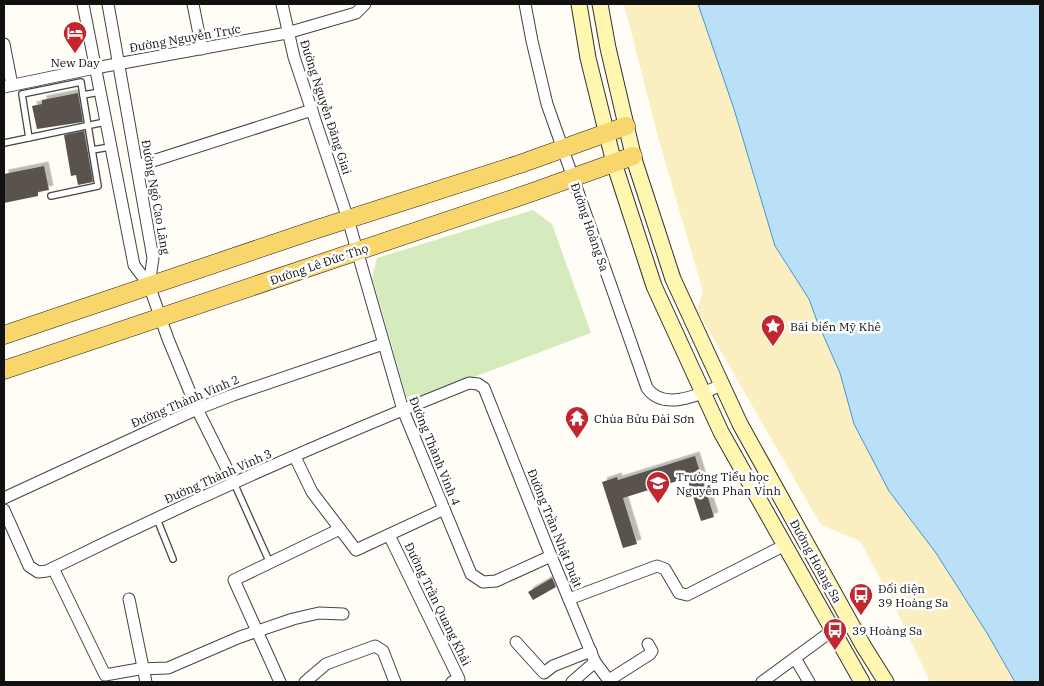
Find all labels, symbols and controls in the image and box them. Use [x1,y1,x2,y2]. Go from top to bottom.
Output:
hotel icon: New Day [62,20,88,54]
street label: Đường Nguyễn Trực [128,21,242,55]
street label: Đường Nguyễn Đăng Giai [297,38,355,176]
place label: New Day [50,55,100,70]
street label: Đường Ngô Cao Lãng [139,138,174,256]
street label: Đường Hoàng Sa [568,181,612,274]
street label: Đường Lê Đức Thọ [268,240,370,288]
place icon: Bãi biển Mỹ Khê [760,313,786,347]
place label: Bãi biển Mỹ Khê [790,319,881,334]
street label: Đường Thành Vinh 2 [129,371,241,431]
street label: Đường Thành Vinh 4 [406,394,464,508]
temple icon: Chùa Bửu Đài Sơn [564,405,590,439]
place label: Chùa Bửu Đài Sơn [594,411,695,426]
street label: Đường Thành Vinh 3 [162,446,274,506]
street label: Đường Trần Nhật Duật [524,467,586,589]
place label: Trường Tiểu học Nguyễn Phan Vinh [676,469,781,498]
school or university icon: Trường Tiểu học Nguyễn Phan Vinh [645,470,671,504]
street label: Đường Hoàng Sa [787,517,845,606]
street label: Đường Trần Quang Khải [402,540,475,668]
place label: Đối diện 39 Hoàng Sa [878,581,949,610]
bus stop icon: Đối diện 39 Hoàng Sa [848,582,874,616]
bus stop icon: 39 Hoàng Sa [822,617,848,651]
place label: 39 Hoàng Sa [852,623,923,638]

